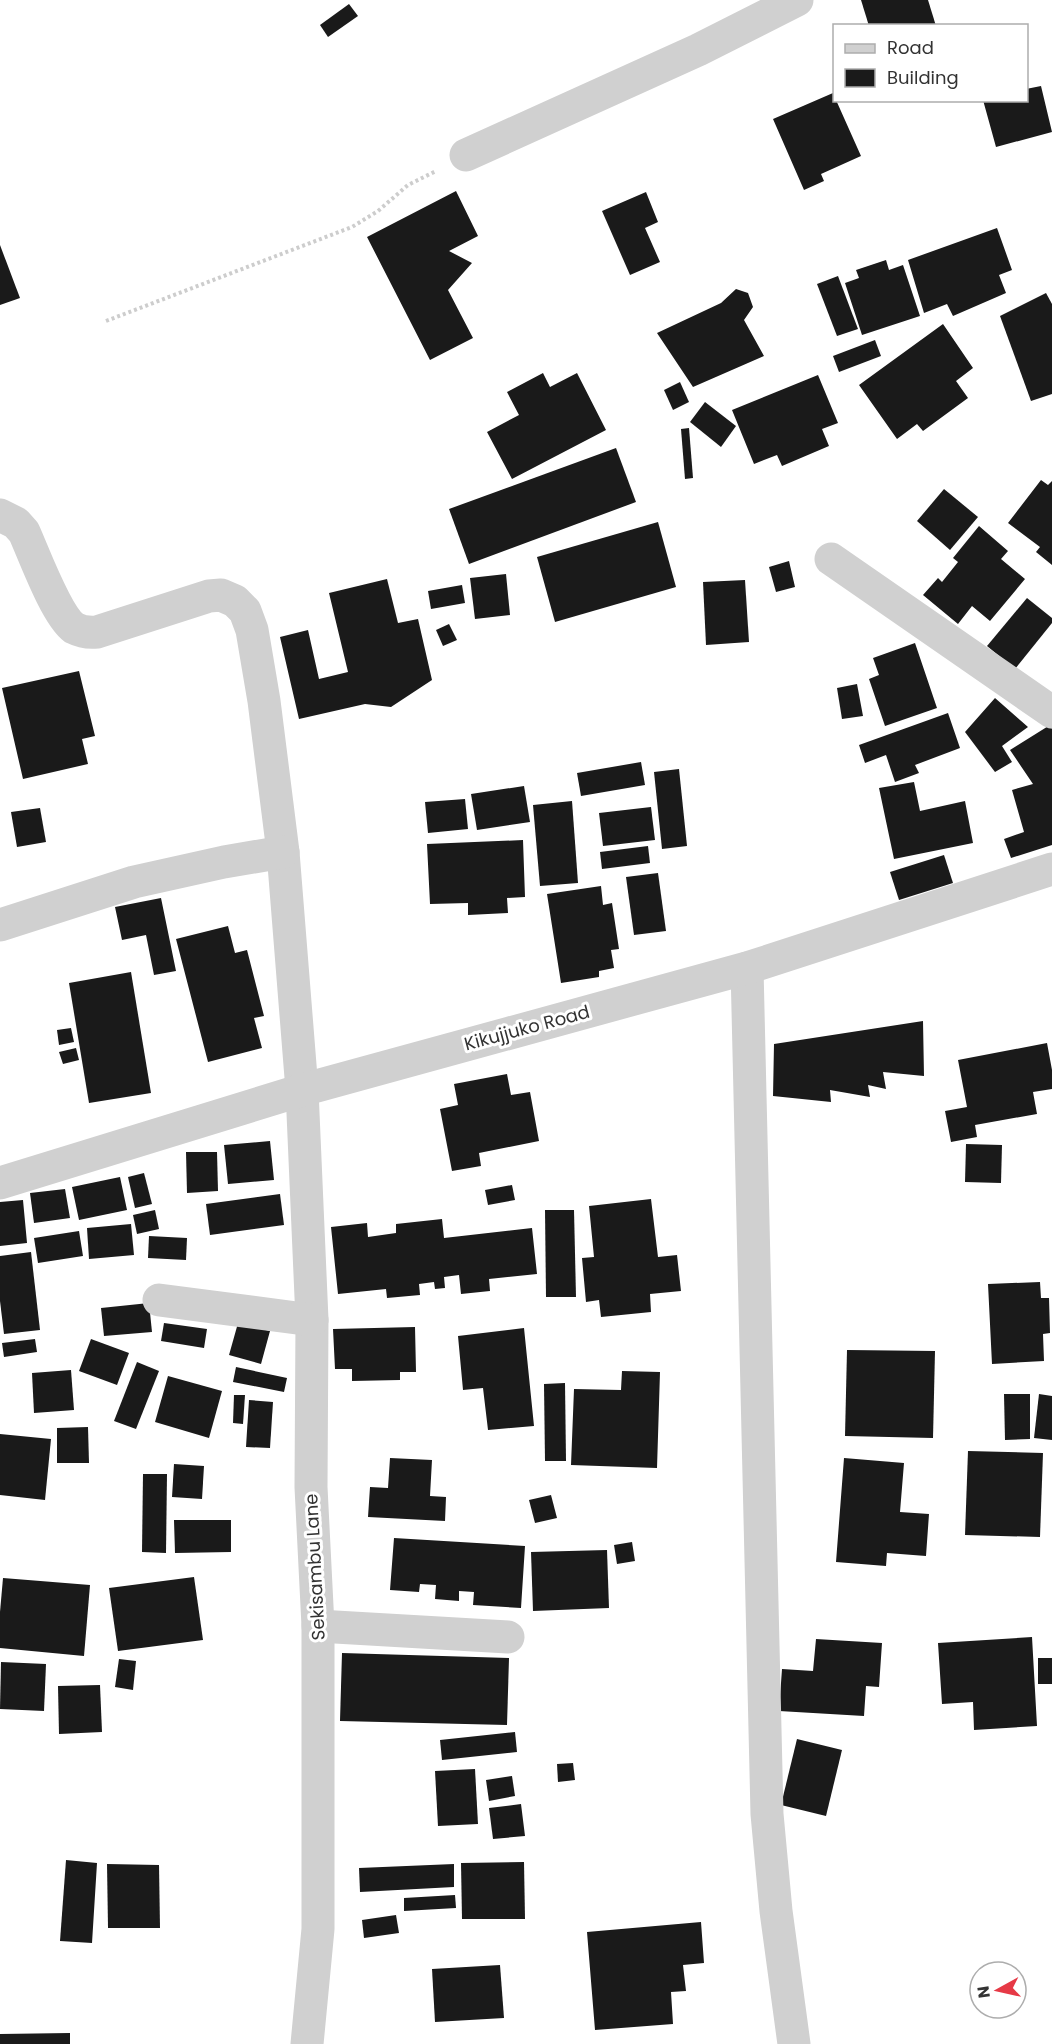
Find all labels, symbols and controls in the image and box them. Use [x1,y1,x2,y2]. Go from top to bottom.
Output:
legend [833,24,1028,102]
text: Road [887,35,934,60]
text: Building [887,65,959,90]
street label: Kikujjuko Road [461,999,592,1056]
street label: Sekisambu Lane [298,1493,331,1641]
north arrow [968,1960,1028,2020]
text: N [971,1984,996,2000]

